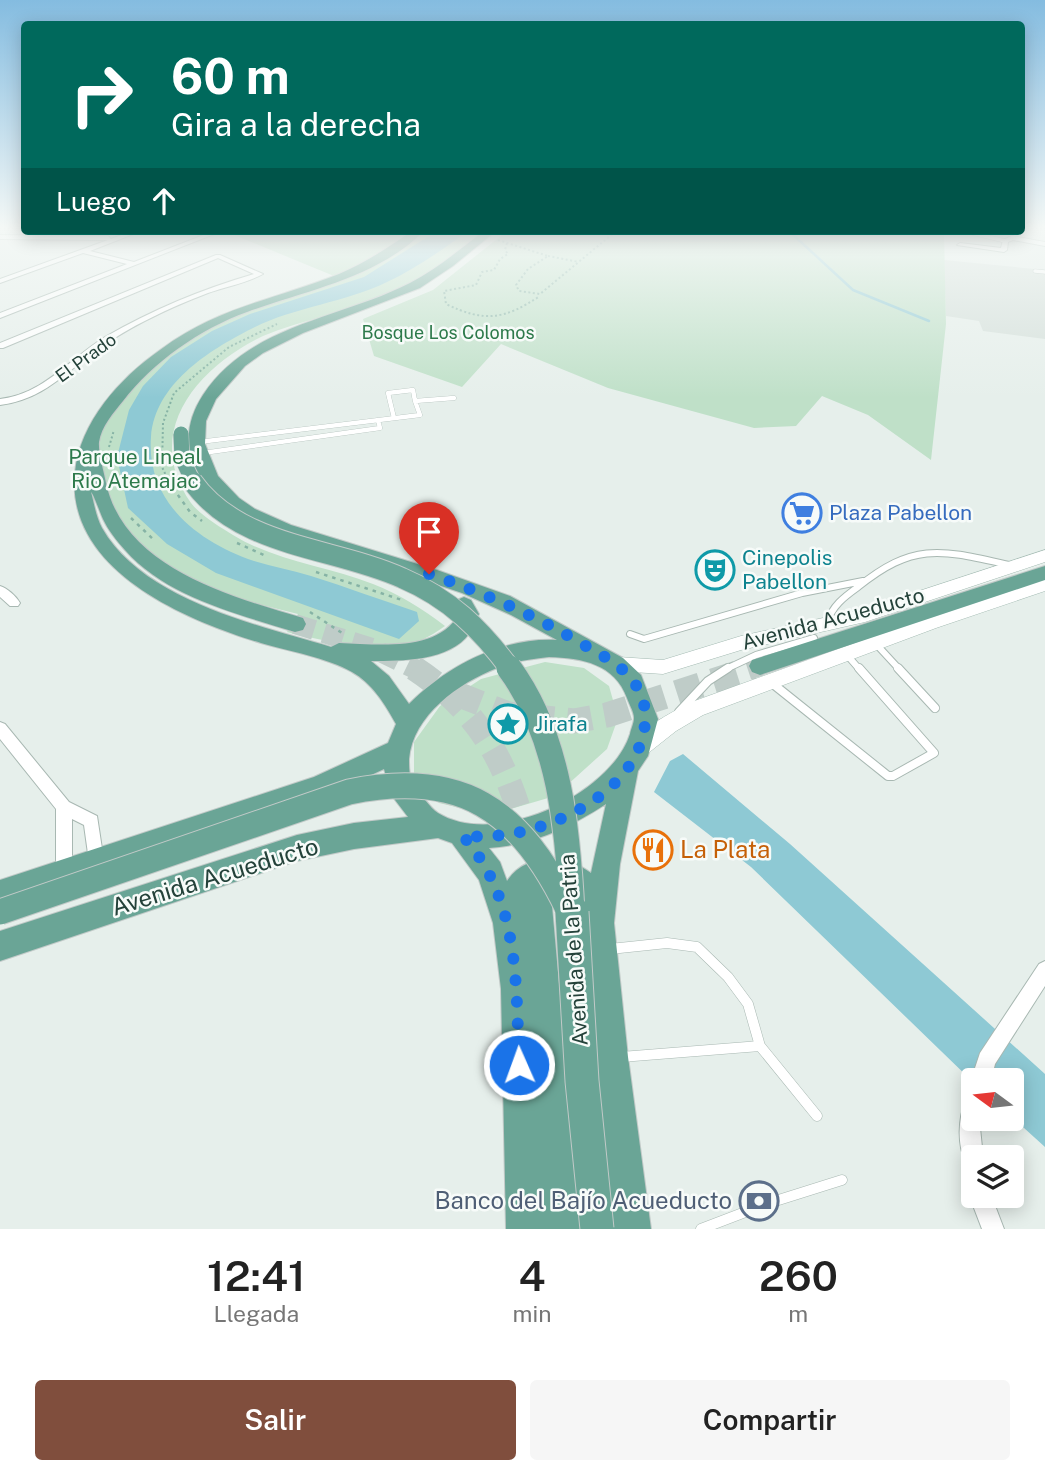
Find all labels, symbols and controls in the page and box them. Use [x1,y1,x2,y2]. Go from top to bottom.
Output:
text: 60 m [171,47,290,105]
icon: right [56,49,147,140]
text: Gira a la derecha [171,106,421,143]
icon: ahead [145,182,183,220]
text: Luego [56,186,131,217]
park label: Bosque Los Colomos [361,322,535,343]
street label: El Prado [51,329,120,387]
park label: Parque Lineal Rio Atemajac [68,444,202,493]
supermarket icon: Plaza Pabellon [781,492,823,534]
place label: Plaza Pabellon [829,500,972,525]
pin [399,502,459,574]
icon: arrive [410,513,448,551]
place label: Cinepolis Pabellon [742,545,832,594]
theatre icon: Cinepolis Pabellon [694,549,736,591]
street label: Avenida Acueducto [739,582,927,655]
place icon: Jirafa [487,703,529,745]
place label: Jirafa [535,711,588,736]
restaurant icon: La Plata [632,829,674,871]
street label: Avenida Acueducto [108,831,322,921]
place label: La Plata [680,835,770,863]
street label: Avenida de la Patria [554,853,593,1047]
position arrow [482,1028,556,1102]
north arrow [961,1068,1024,1130]
map controls [961,1068,1024,1208]
button: layers [961,1145,1024,1208]
bank icon: Banco del Bajío Acueducto [738,1180,780,1222]
place label: Banco del Bajío Acueducto [434,1186,732,1214]
text: 12:41 [207,1251,306,1300]
text: 4 [519,1251,546,1300]
text: 260 [759,1251,838,1300]
text: Llegada [213,1300,299,1327]
text: min [513,1300,552,1327]
text: m [788,1300,808,1327]
button: Salir [35,1380,516,1460]
button: Compartir [530,1380,1010,1460]

